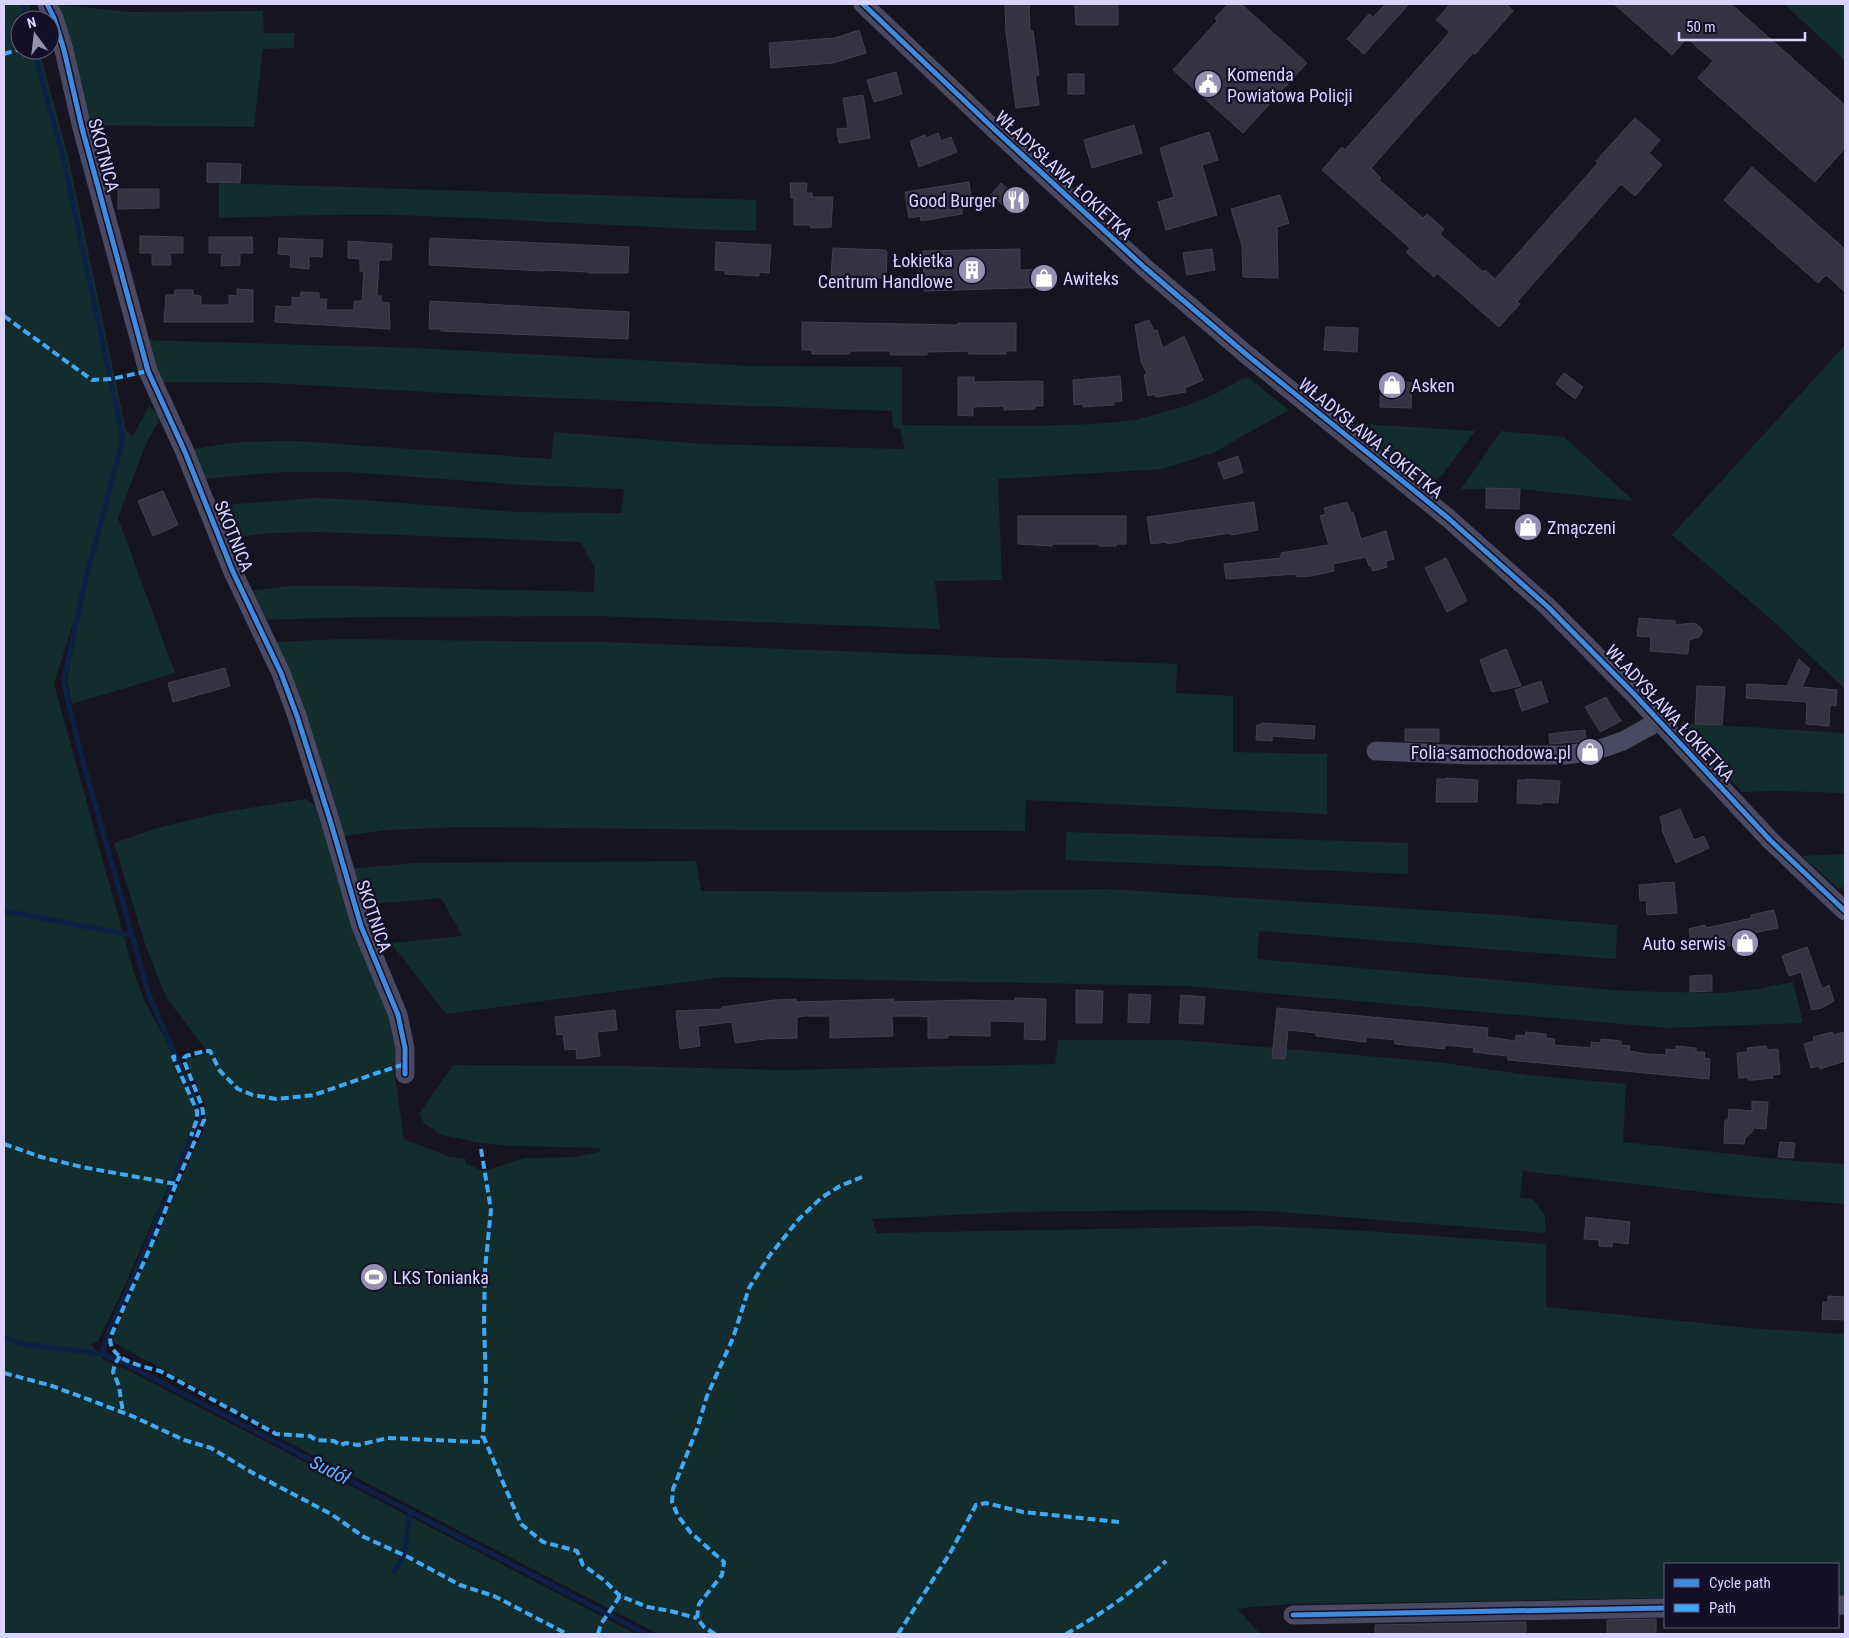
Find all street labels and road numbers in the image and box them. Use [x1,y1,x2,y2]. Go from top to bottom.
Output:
street label: WŁADYSŁAWA ŁOKIETKA [991,106,1137,244]
street label: SKOTNICA [84,116,124,195]
street label: WŁADYSŁAWA ŁOKIETKA [1295,373,1448,503]
street label: SKOTNICA [210,497,258,575]
street label: WŁADYSŁAWA ŁOKIETKA [1601,640,1739,786]
street label: SKOTNICA [352,877,396,955]

